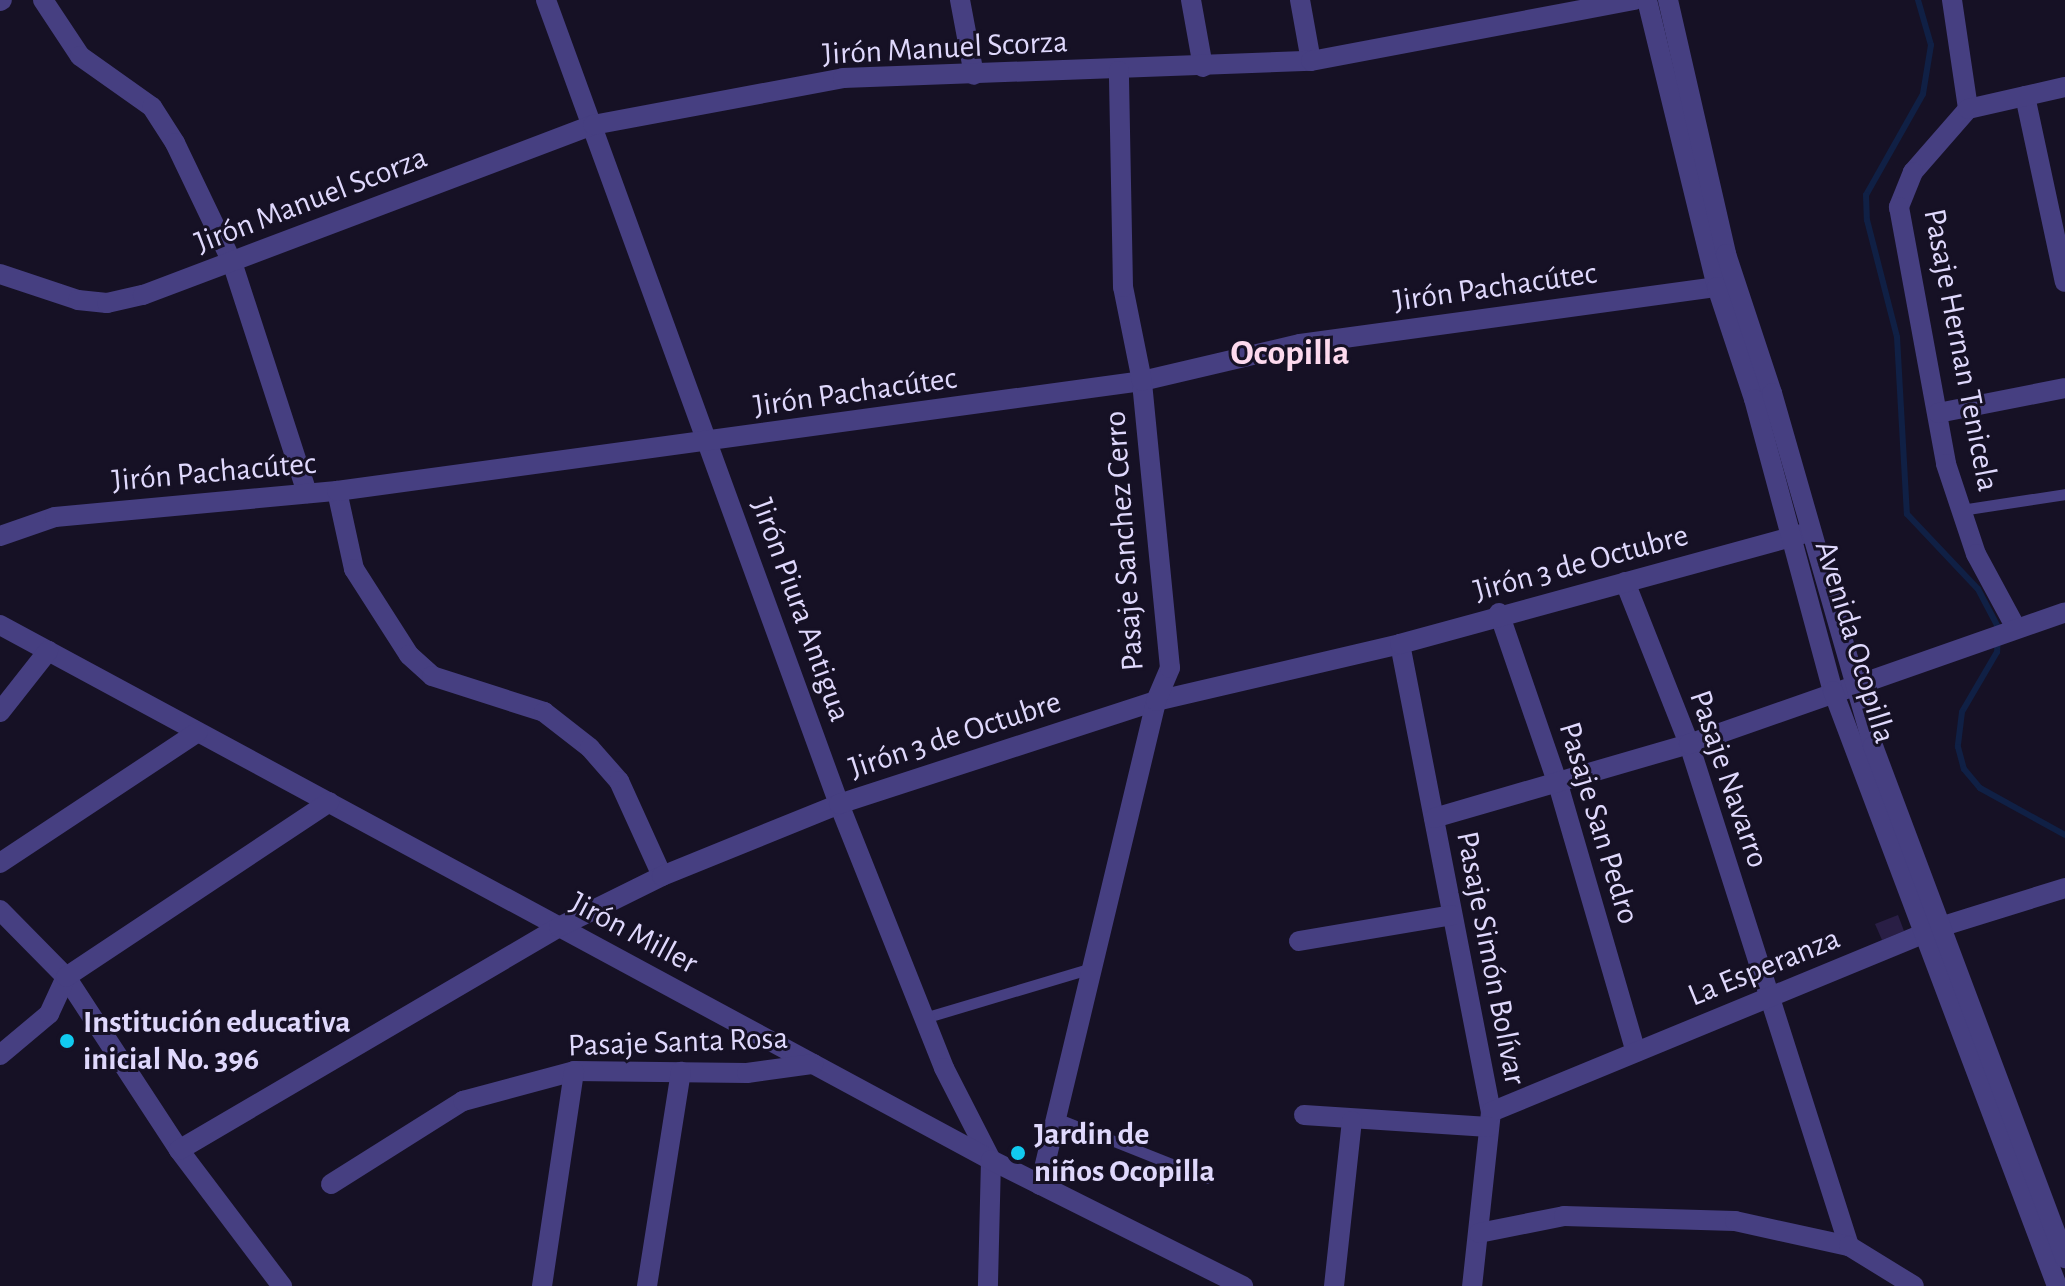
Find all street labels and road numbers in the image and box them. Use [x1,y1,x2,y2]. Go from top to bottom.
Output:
street label: Jirón Manuel Scorza [821,22,1069,74]
street label: Jirón Manuel Scorza [189,138,433,262]
street label: Pasaje Hernan Tenicela [1915,205,2007,495]
street label: Jirón Pachacútec [1391,254,1599,320]
street label: Jirón Pachacútec [751,359,959,425]
street label: Pasaje Sanchez Cerro [1096,410,1152,672]
street label: Jirón Pachacútec [110,444,318,500]
street label: Jirón Piura Antigua [743,493,859,727]
street label: Jirón 3 de Octubre [1470,516,1692,610]
street label: Avenida Ocopilla [1806,536,1904,748]
street label: Jirón 3 de Octubre [844,683,1066,787]
street label: Pasaje Navarro [1681,685,1777,873]
street label: Pasaje San Pedro [1550,717,1648,929]
street label: Pasaje Simón Bolívar [1448,828,1534,1088]
street label: Jirón Miller [564,883,704,983]
street label: La Esperanza [1682,919,1846,1015]
street label: Pasaje Santa Rosa [567,1019,789,1065]

